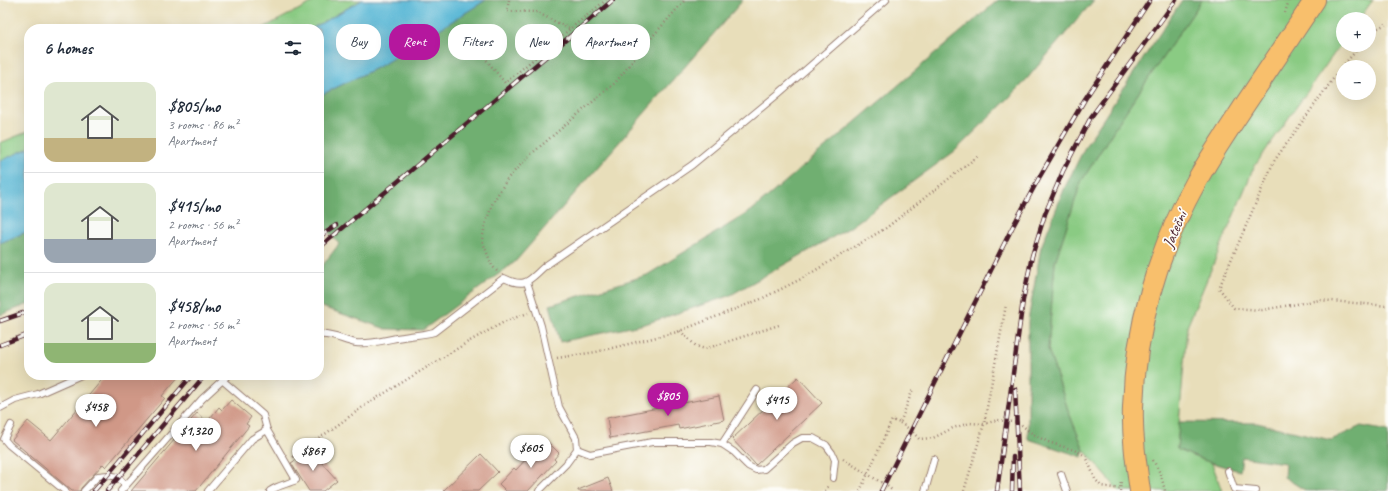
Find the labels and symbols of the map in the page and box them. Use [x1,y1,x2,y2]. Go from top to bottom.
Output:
street label: Jateční [1158,205,1193,252]
pin: $805 [644,383,692,417]
pin: $415 [753,387,801,421]
pin: $458 [72,394,120,428]
pin: $1,320 [163,418,229,452]
pin: $605 [507,435,555,469]
pin: $867 [289,438,337,472]

